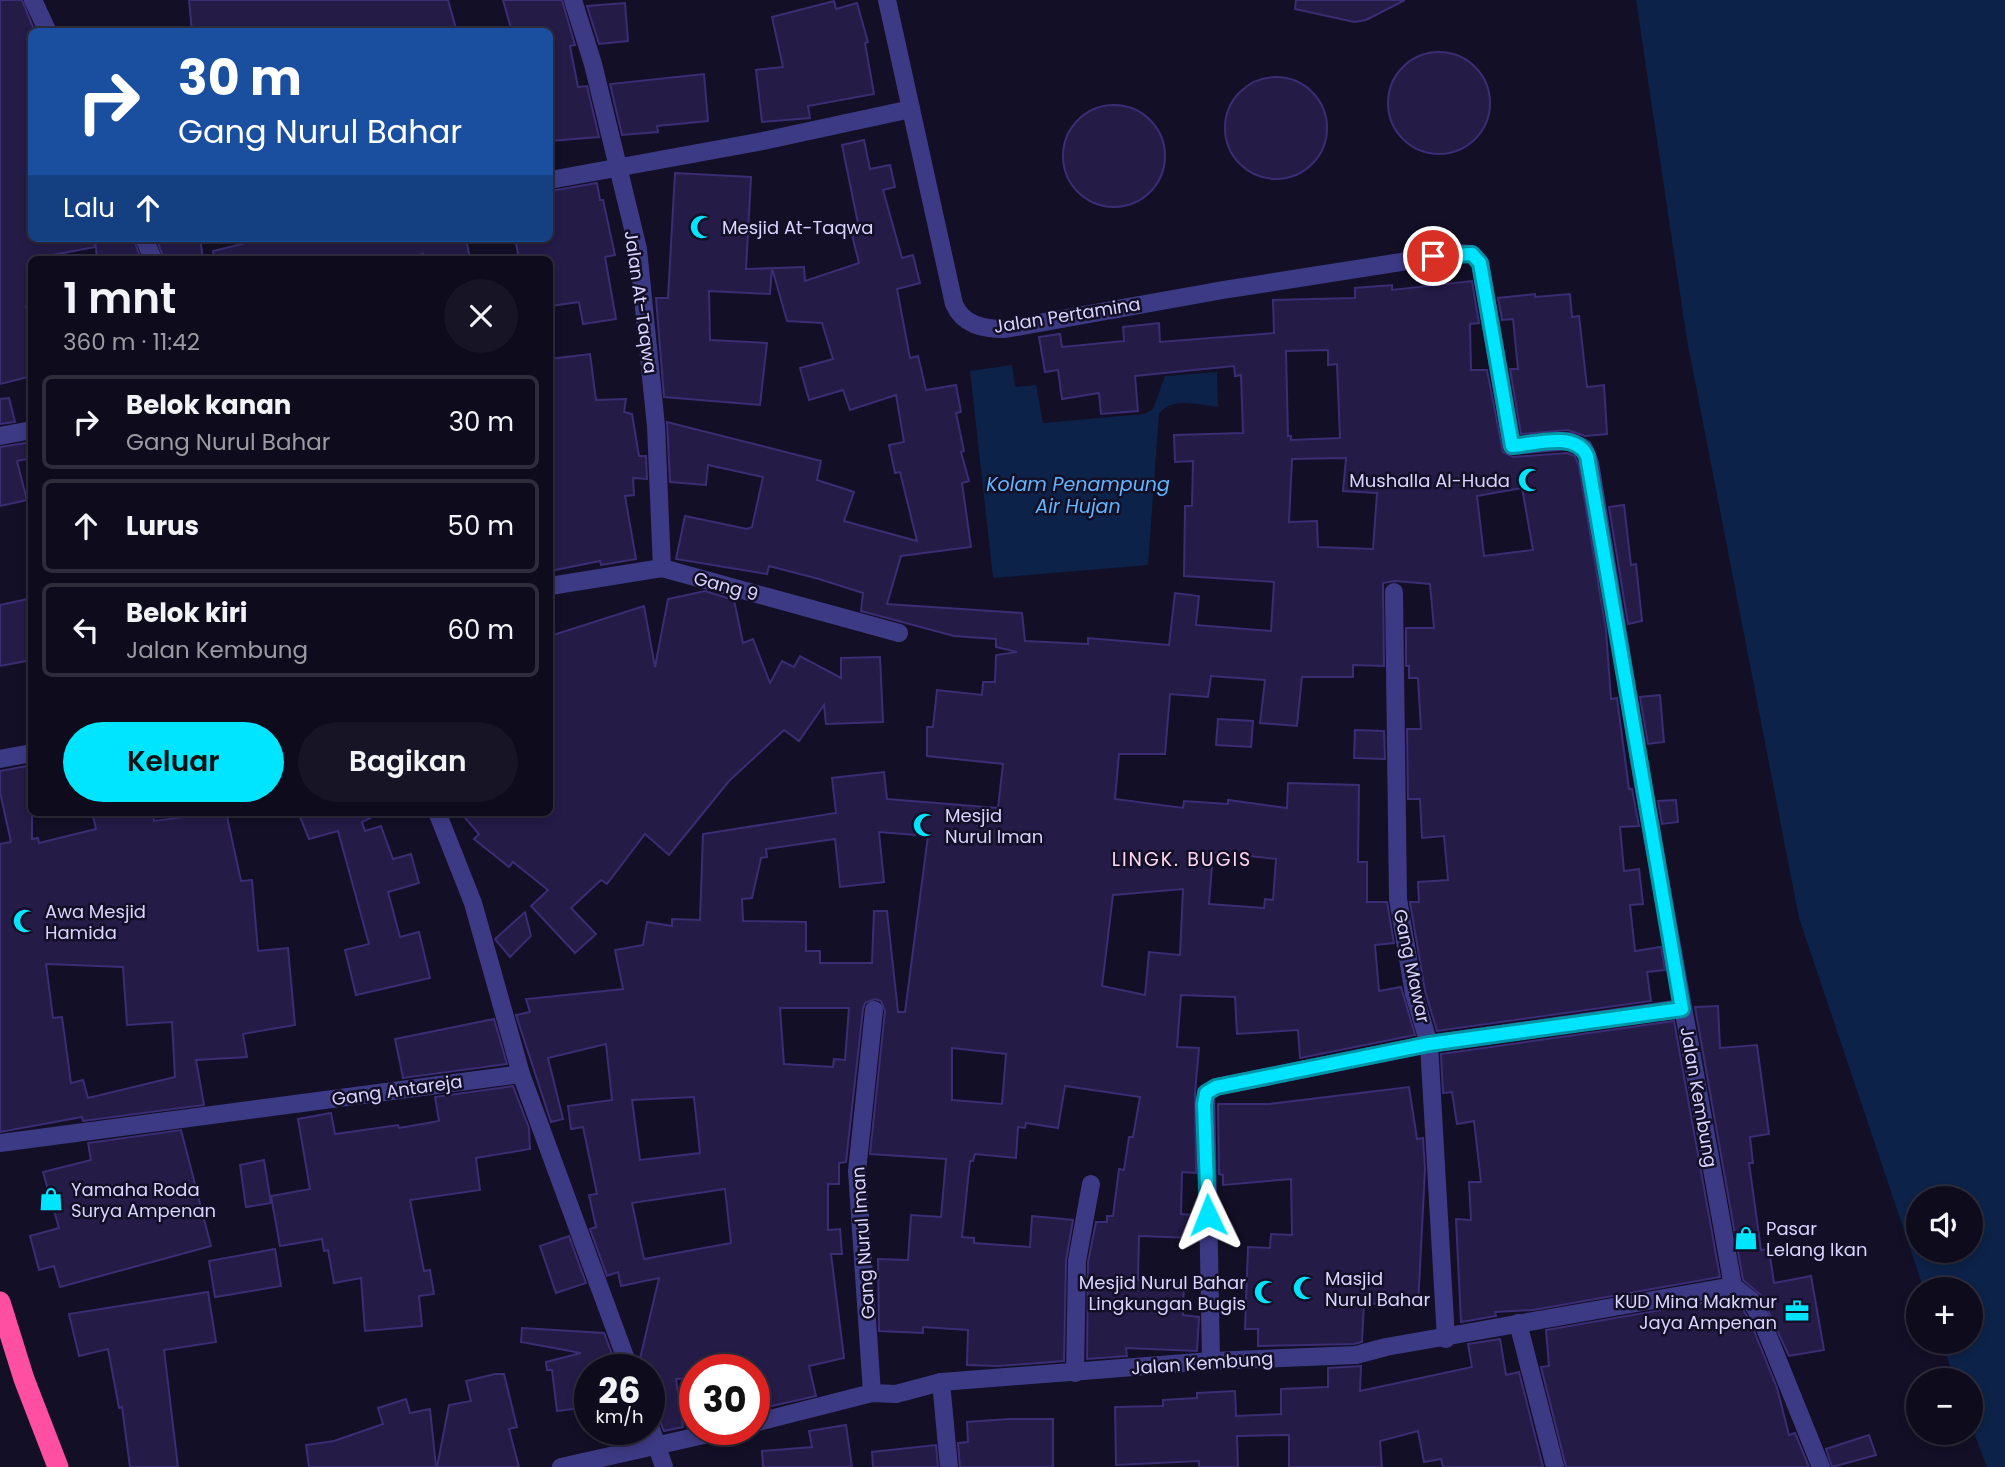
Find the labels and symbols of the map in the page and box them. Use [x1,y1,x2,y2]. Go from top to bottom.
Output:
mosque icon: Mesjid At-Taqwa [688,213,716,241]
place label: Mesjid At-Taqwa [722,215,874,240]
pin [1403,226,1463,286]
street label: Jalan At-Taqwa [619,229,663,375]
street label: Jalan Pertamina [992,291,1142,339]
mosque icon: Mushalla Al-Huda [1516,466,1544,494]
place label: Mushalla Al-Huda [1349,468,1510,493]
water label: Kolam Penampung Air Hujan [986,471,1170,520]
street label: Gang 9 [691,565,761,607]
place label: Mesjid Nurul Iman [945,803,1043,849]
mosque icon: Mesjid Nurul Iman [911,811,939,839]
district label: LINGK. BUGIS [1112,846,1252,873]
place label: Awa Mesjid Hamida [45,899,146,945]
mosque icon: Awa Mesjid Hamida [11,907,39,935]
street label: Gang Mawar [1388,907,1436,1026]
street label: Jalan Kembung [1674,1025,1724,1169]
street label: Gang Antareja [330,1068,464,1112]
street label: Gang Nurul Iman [845,1166,881,1320]
place label: Yamaha Roda Surya Ampenan [71,1177,216,1223]
position arrow [1171,1178,1245,1252]
shop icon: Yamaha Roda Surya Ampenan [37,1185,65,1213]
place label: Pasar Lelang Ikan [1766,1216,1867,1262]
shop icon: Pasar Lelang Ikan [1732,1224,1760,1252]
place label: Masjid Nurul Bahar [1325,1266,1431,1312]
place label: Mesjid Nurul Bahar Lingkungan Bugis [1079,1270,1246,1316]
mosque icon: Masjid Nurul Bahar [1291,1274,1319,1302]
mosque icon: Mesjid Nurul Bahar Lingkungan Bugis [1252,1278,1280,1306]
place label: KUD Mina Makmur Jaya Ampenan [1614,1289,1777,1335]
office icon: KUD Mina Makmur Jaya Ampenan [1783,1297,1811,1325]
street label: Jalan Kembung [1130,1346,1274,1380]
speed limit sign: 30 [679,1354,770,1445]

